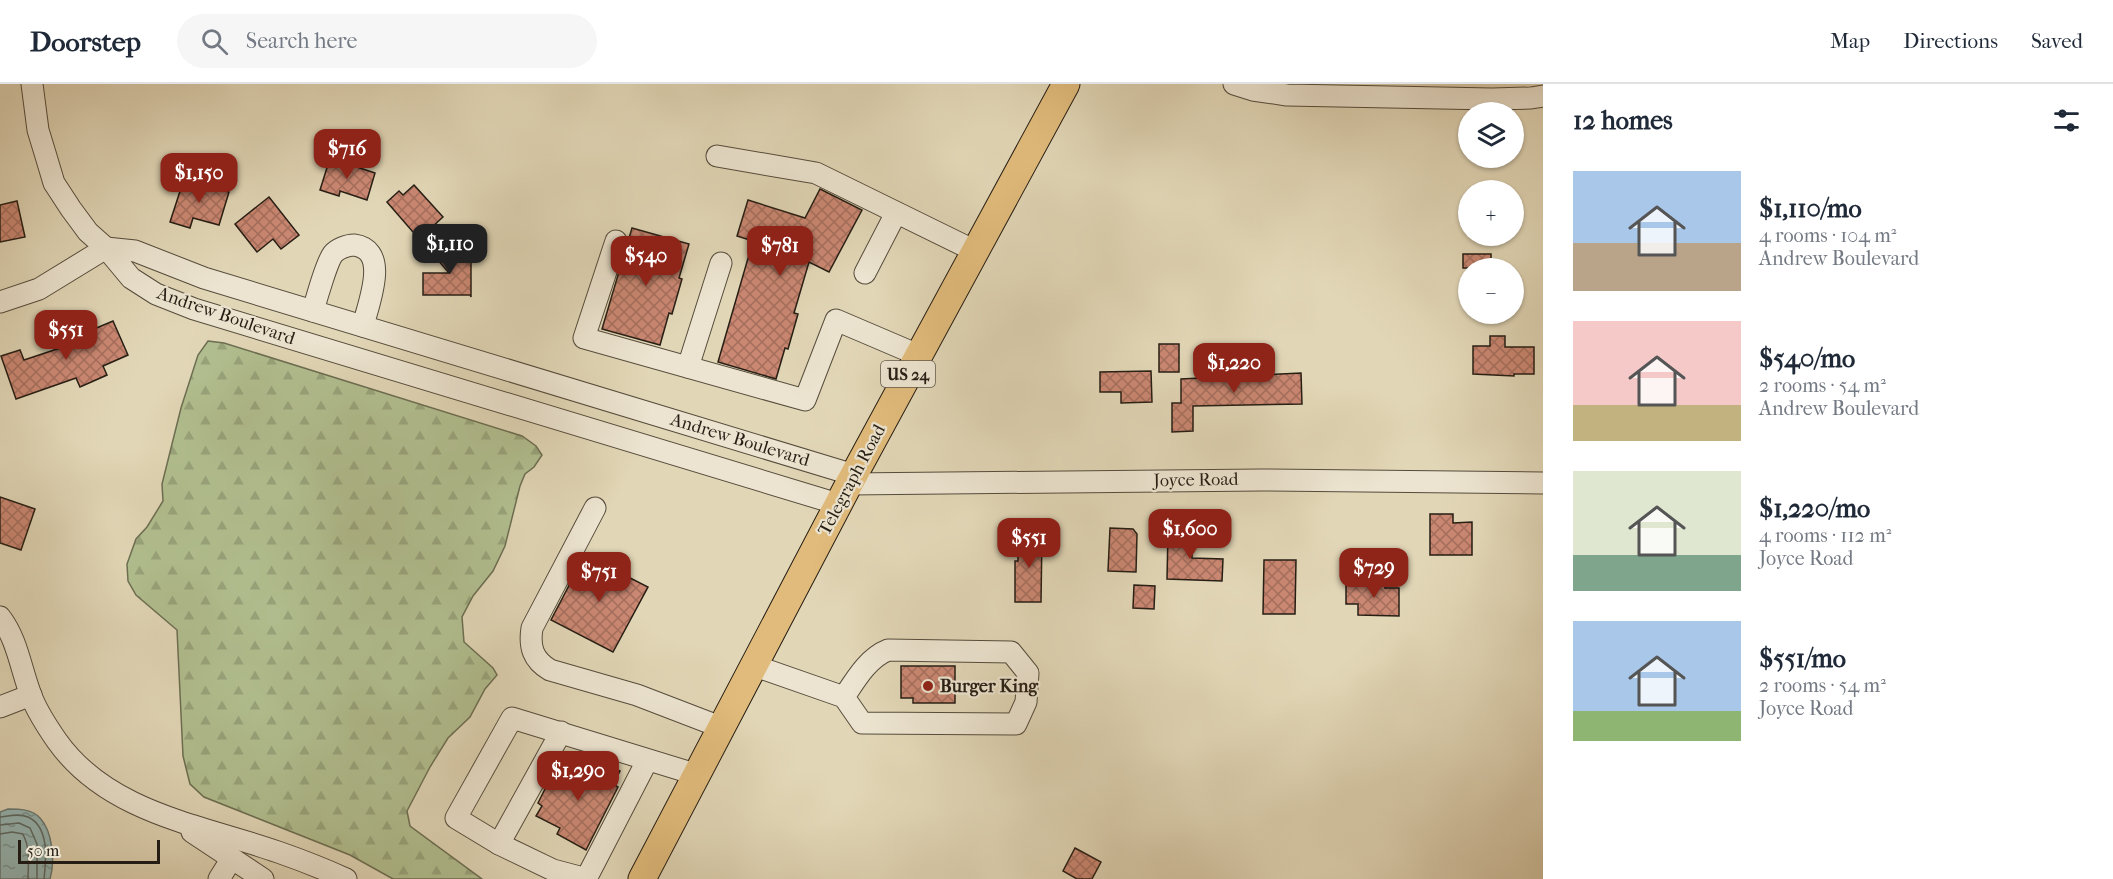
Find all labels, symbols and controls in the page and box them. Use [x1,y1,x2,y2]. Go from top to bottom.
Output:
search box [177,14,597,68]
text: Doorstep [30,25,141,58]
icon: search [198,25,231,58]
text: Search here [246,28,357,54]
text: Map [1830,29,1870,53]
text: Directions [1903,29,1998,53]
text: Saved [2031,29,2083,53]
map controls [1458,102,1524,324]
button: layers [1458,102,1524,168]
icon: filters [2050,104,2083,137]
text: 12 homes [1573,105,1673,136]
pin: $716 [311,129,383,180]
text: $716 [328,137,366,160]
pin: $1,150 [150,153,248,204]
text: $1,150 [175,161,223,184]
button: + [1458,180,1524,246]
text: $1,110/mo [1759,193,1862,224]
icon: home [1621,195,1693,267]
pin: $1,110 [401,224,499,275]
text: 4 rooms · 104 m² [1759,224,1897,247]
pin: $781 [744,226,816,277]
text: $1,110 [426,232,474,255]
text: $781 [761,234,799,257]
pin: $540 [610,236,682,287]
text: $540 [625,244,667,267]
text: Andrew Boulevard [1759,247,1919,270]
button: − [1458,258,1524,324]
street label: Andrew Boulevard [153,282,298,349]
pin: $551 [30,310,102,361]
text: $551 [48,318,84,341]
pin: $1,220 [1185,343,1283,394]
text: $540/mo [1759,343,1855,374]
icon: home [1621,345,1693,417]
text: $1,220 [1207,351,1261,374]
road number: US 24 [881,361,935,387]
text: 2 rooms · 54 m² [1759,374,1886,397]
text: Andrew Boulevard [1759,397,1919,420]
street label: Andrew Boulevard [667,409,812,471]
street label: Telegraph Road [814,421,890,539]
street label: Joyce Road [1151,469,1239,491]
text: $1,220/mo [1759,493,1870,524]
icon: home [1621,495,1693,567]
pin: $1,600 [1141,509,1239,560]
text: $1,600 [1162,517,1218,540]
pin: $551 [993,518,1065,569]
text: 4 rooms · 112 m² [1759,524,1891,547]
text: $551 [1011,526,1047,549]
text: Joyce Road [1759,547,1853,570]
pin: $729 [1338,548,1410,599]
pin: $751 [563,552,635,603]
text: $729 [1353,556,1395,579]
text: $751 [581,560,617,583]
text: $551/mo [1759,643,1846,674]
icon: home [1621,645,1693,717]
text: 2 rooms · 54 m² [1759,674,1886,697]
place label: Burger King [940,676,1039,697]
marker: Burger King [921,679,935,693]
text: Joyce Road [1759,697,1853,720]
pin: $1,290 [529,751,627,802]
text: $1,290 [551,759,605,782]
scale bar [18,837,160,864]
text: 50 m [27,841,59,860]

